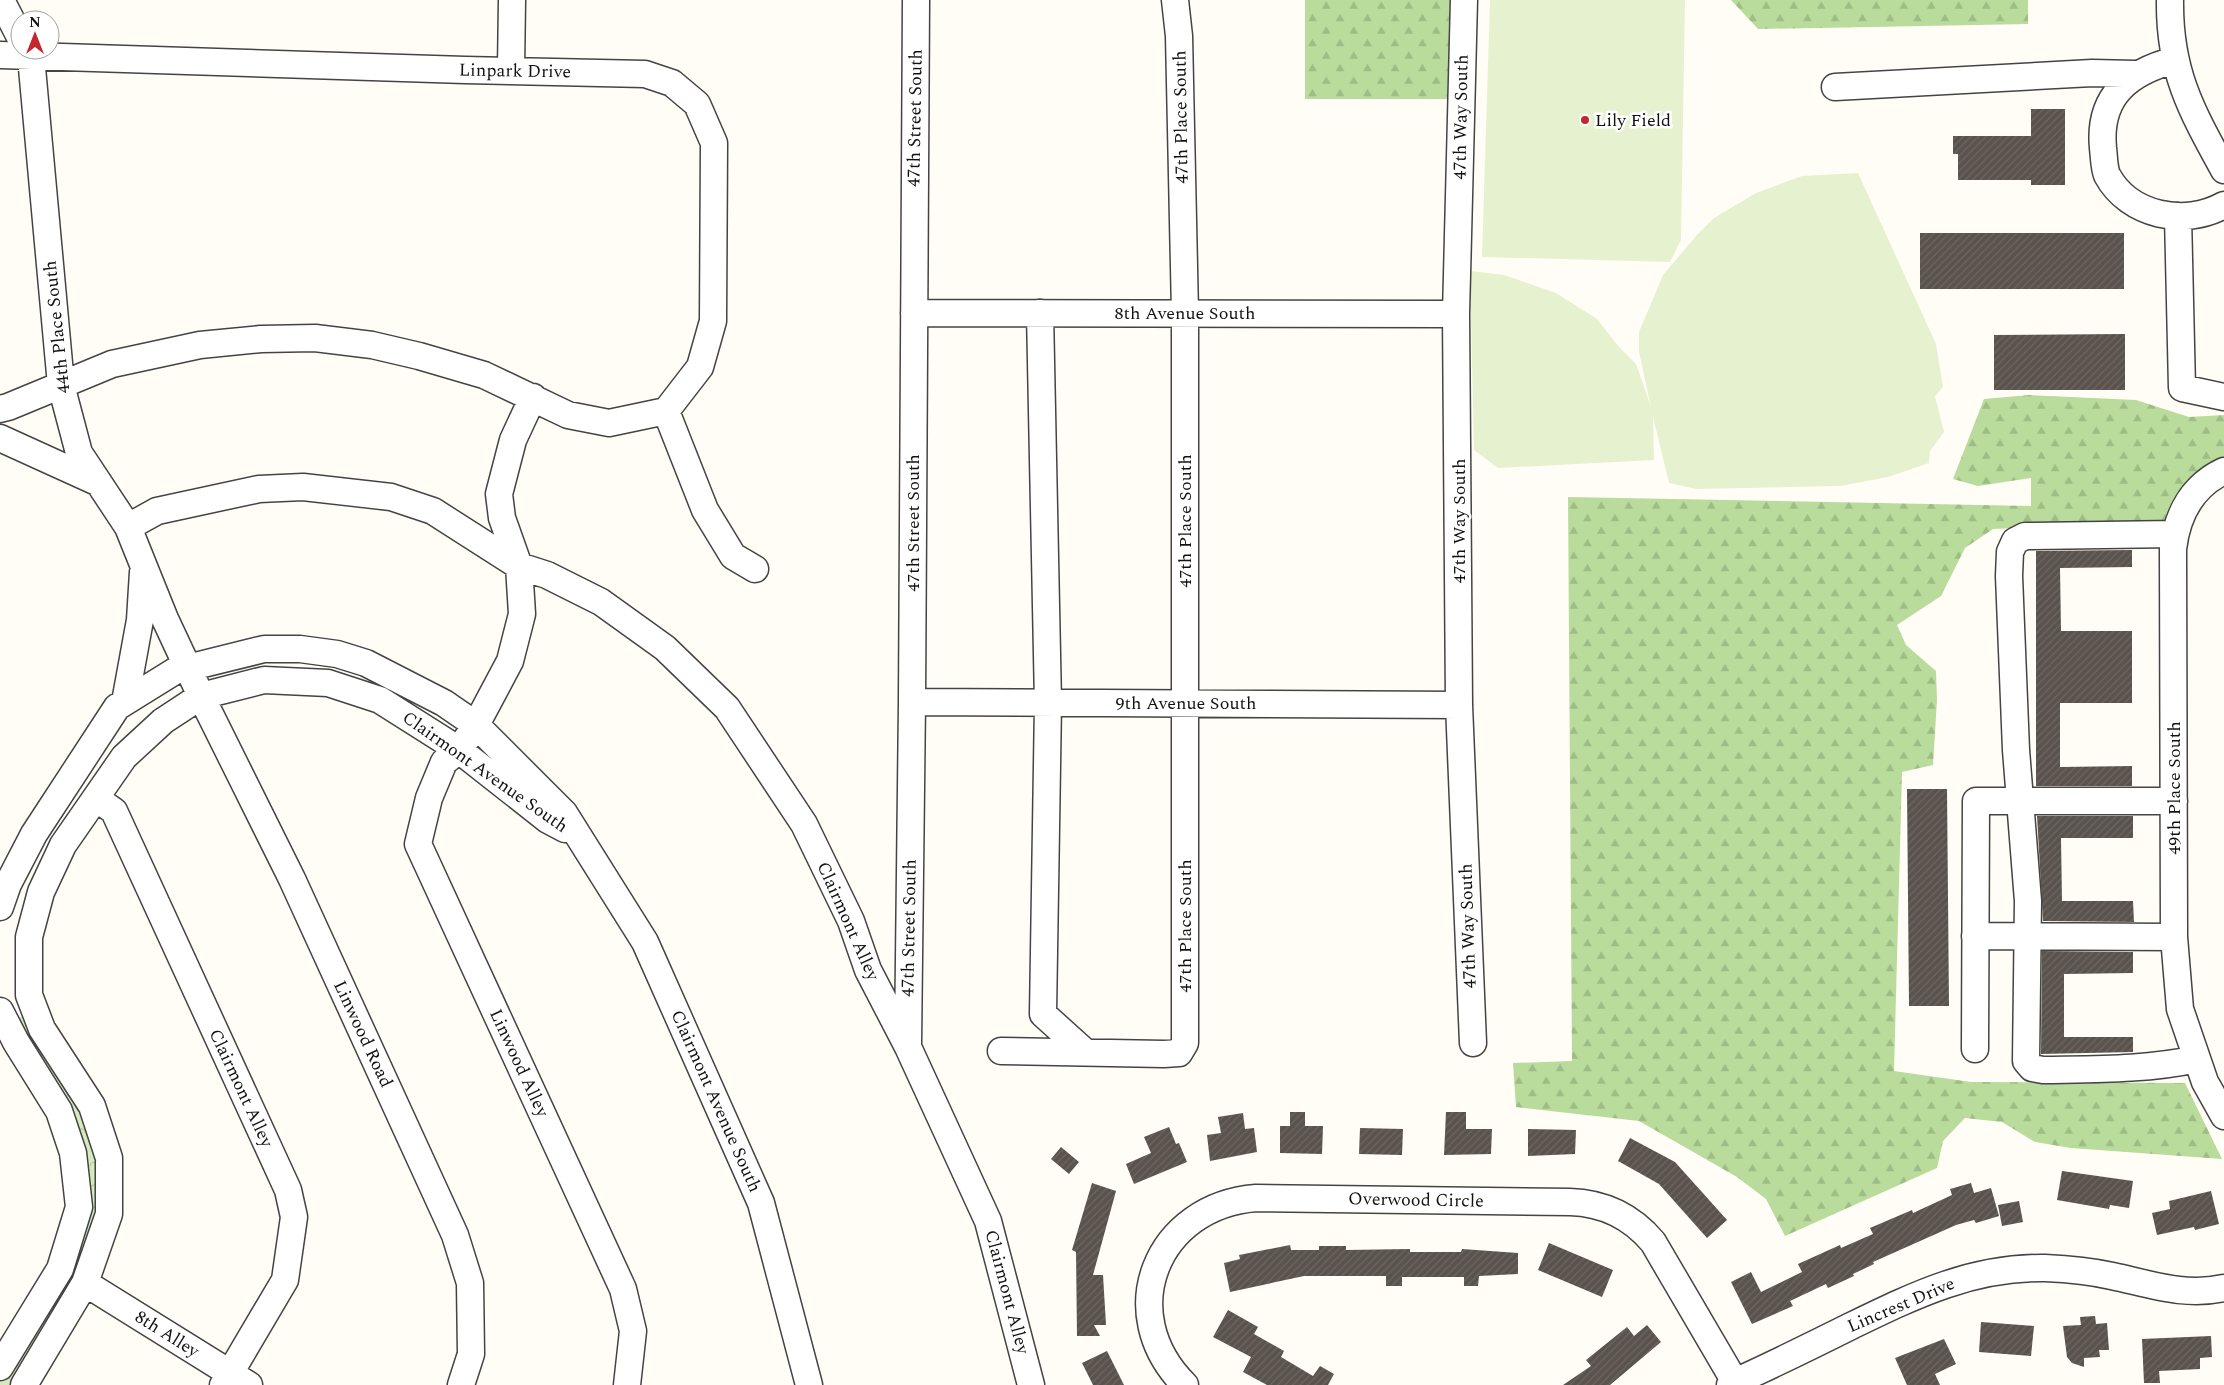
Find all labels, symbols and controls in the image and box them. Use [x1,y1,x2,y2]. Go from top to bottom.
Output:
north arrow [10,10,60,60]
text: N [29,12,41,33]
street label: 47th Street South [900,49,930,187]
street label: 47th Place South [1166,50,1196,184]
street label: 47th Way South [1446,54,1476,180]
street label: Linpark Drive [459,57,571,85]
place label: Lily Field [1595,107,1671,134]
marker: Lily Field [1579,114,1591,126]
street label: 44th Place South [37,259,77,395]
street label: 8th Avenue South [1115,300,1255,327]
street label: 47th Street South [900,454,927,592]
street label: 47th Place South [1172,454,1199,588]
street label: 47th Way South [1446,458,1473,584]
street label: 9th Avenue South [1116,690,1256,717]
street label: Clairmont Avenue South [397,704,573,840]
street label: 49th Place South [2161,721,2188,855]
street label: Clairmont Alley [810,857,887,986]
street label: 47th Street South [894,859,924,997]
street label: 47th Place South [1172,859,1199,993]
street label: 47th Way South [1452,863,1484,989]
street label: Linwood Road [326,976,400,1092]
street label: Linwood Alley [482,1005,556,1123]
street label: Clairmont Avenue South [664,1006,768,1196]
street label: Clairmont Alley [202,1024,281,1153]
street label: Overwood Circle [1348,1185,1484,1215]
street label: Clairmont Alley [977,1227,1037,1359]
street label: Lincrest Drive [1843,1270,1959,1340]
street label: 8th Alley [129,1304,206,1365]

